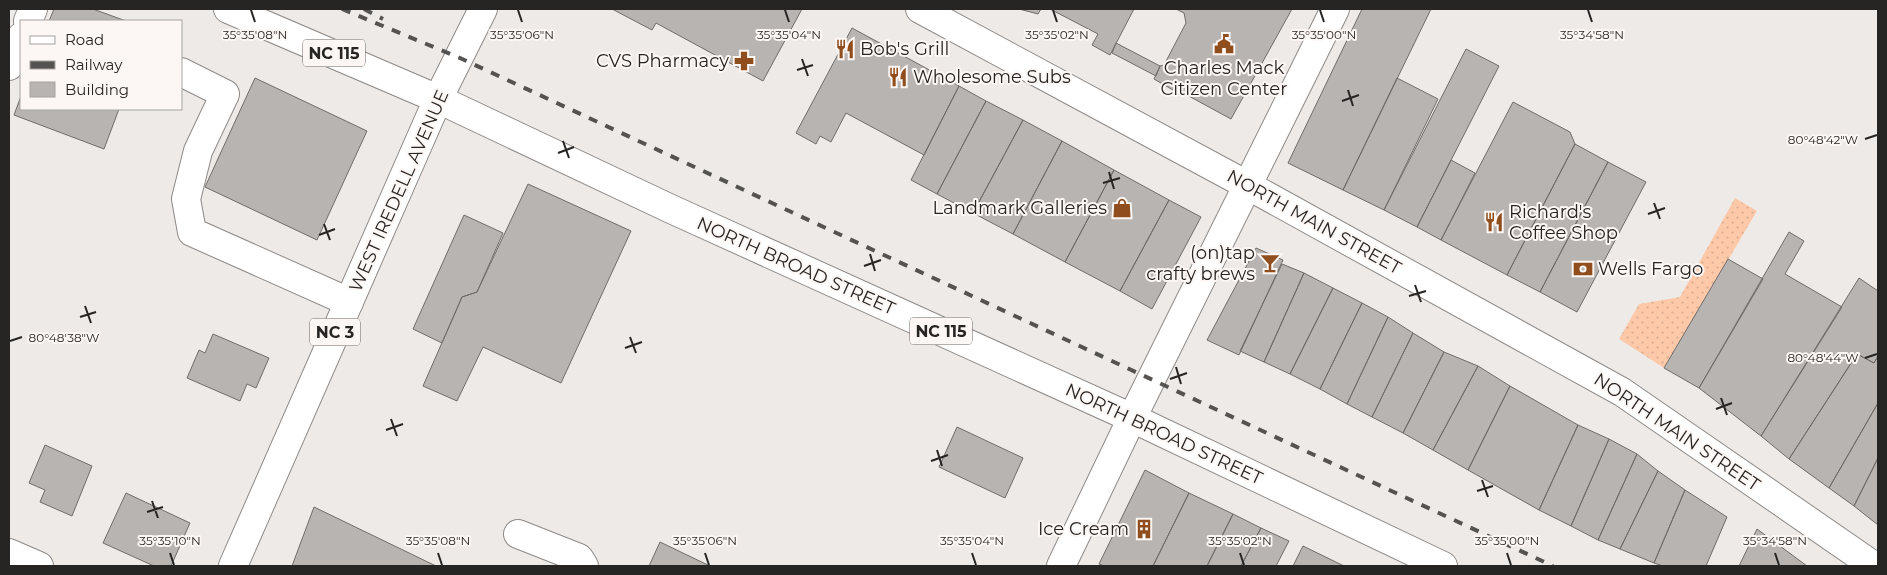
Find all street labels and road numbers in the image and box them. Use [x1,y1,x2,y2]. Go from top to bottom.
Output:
road number: NC 115 [303,40,365,66]
street label: WEST IREDELL AVENUE [345,87,453,295]
street label: NORTH MAIN STREET [1223,165,1406,279]
street label: NORTH BROAD STREET [693,212,899,320]
road number: NC 3 [310,318,360,346]
road number: NC 115 [910,318,972,344]
street label: NORTH MAIN STREET [1590,368,1765,496]
street label: NORTH BROAD STREET [1062,379,1267,490]

